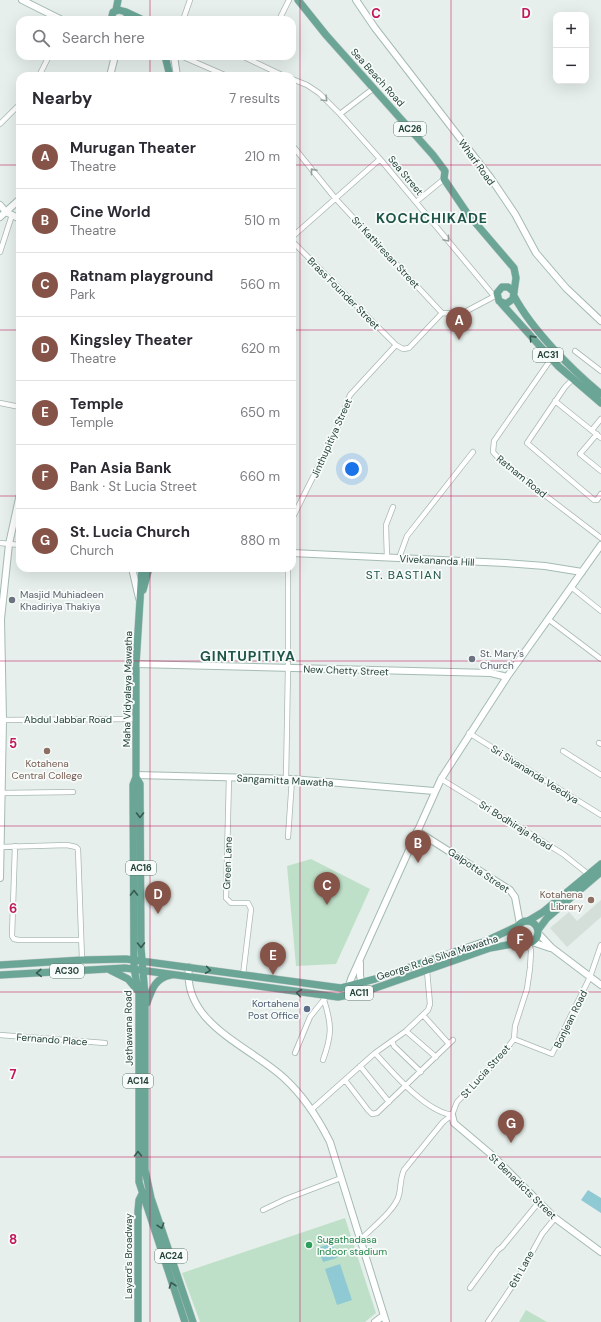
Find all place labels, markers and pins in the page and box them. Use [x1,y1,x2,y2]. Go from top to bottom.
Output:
pin: A [446,307,472,340]
place label: Masjid Muhiadeen Khadiriya Thakiya [20,588,104,613]
marker: Masjid Muhiadeen Khadiriya Thakiya [7,595,17,605]
place label: St. Mary's Church [480,647,524,672]
marker: St. Mary's Church [467,654,477,664]
marker: Kotahena Central College [42,746,52,756]
place label: Kotahena Central College [12,757,83,782]
pin: B [405,830,431,863]
pin: C [314,872,340,905]
pin: D [145,881,171,914]
place label: Kotahena Library [540,888,583,913]
marker: Kotahena Library [586,895,596,905]
pin: F [507,926,533,959]
pin: E [260,942,286,975]
place label: Kortahena Post Office [248,997,299,1022]
marker: Kortahena Post Office [302,1004,312,1014]
pin: G [498,1110,524,1143]
place label: Sugathadasa Indoor stadium [317,1233,387,1258]
marker: Sugathadasa Indoor stadium [304,1240,314,1250]

